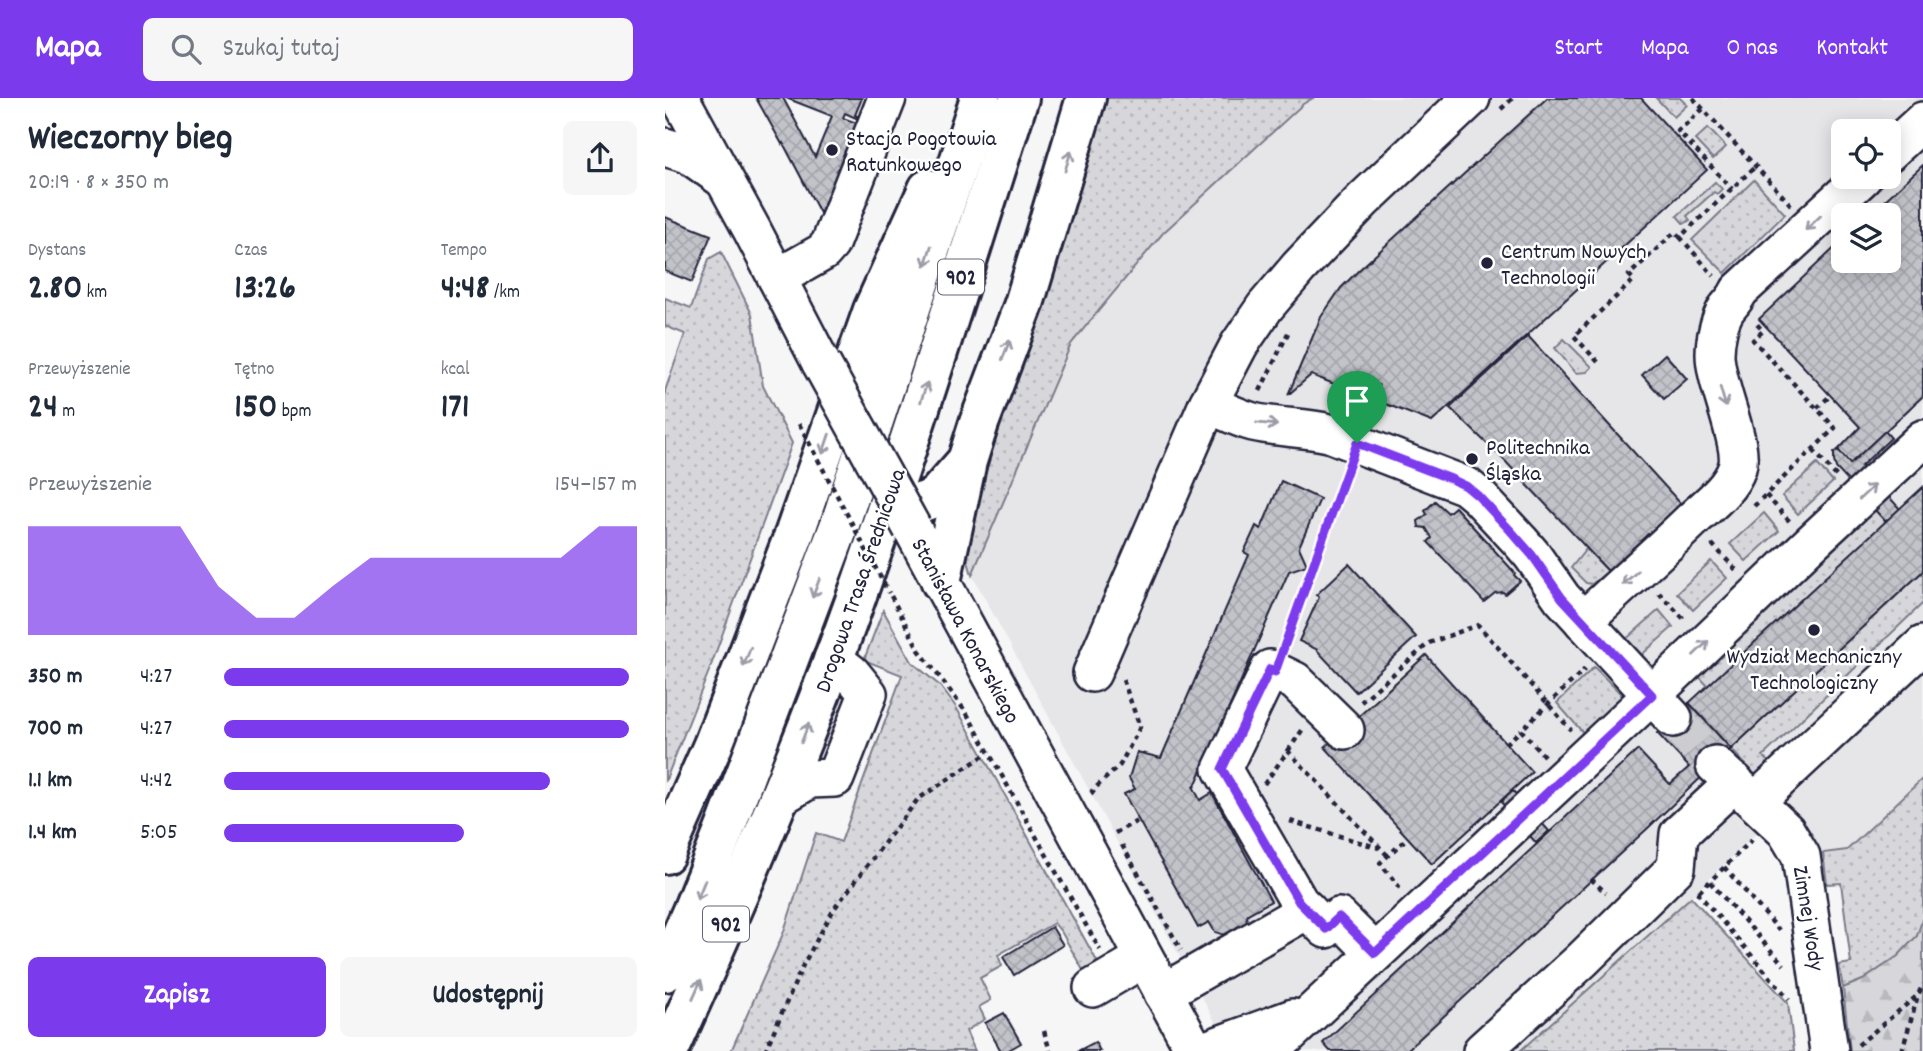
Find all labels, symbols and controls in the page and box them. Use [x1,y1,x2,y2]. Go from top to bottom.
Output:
search box [143,18,633,81]
text: Mapa [35,26,101,73]
icon: search [167,30,205,68]
text: Szukaj tutaj [223,31,340,68]
text: Start [1554,32,1603,66]
text: Mapa [1641,32,1689,66]
text: O nas [1727,32,1778,66]
text: Kontakt [1816,32,1888,66]
text: Wieczorny bieg [28,113,233,168]
map controls [1831,119,1901,273]
button: locate [1831,119,1901,189]
button: share [563,121,637,195]
place label: Stacja Pogotowia Ratunkowego [846,124,997,183]
marker: Stacja Pogotowia Ratunkowego [824,142,840,158]
one-way arrow [1062,150,1075,172]
text: 20:19 · 8 × 350 m [28,167,169,200]
button: layers [1831,203,1901,273]
one-way arrow [1804,215,1822,231]
place label: Centrum Nowych Technologii [1501,237,1647,296]
text: Dystans [28,238,86,265]
text: Czas [234,238,268,265]
text: Tempo [441,238,487,265]
one-way arrow [921,245,934,267]
marker: Centrum Nowych Technologii [1479,255,1495,271]
road number: 902 [938,260,984,294]
text: 2.80 [28,265,82,315]
text: 13:26 [234,265,296,315]
text: 4:48 [441,265,490,315]
text: km [82,280,107,307]
text: /km [490,280,520,307]
one-way arrow [1001,340,1014,362]
text: Przewyższenie [28,357,131,384]
text: Tętno [234,357,275,384]
text: kcal [441,357,470,384]
pin [1327,371,1387,443]
one-way arrow [919,382,931,404]
icon: arrive [1338,382,1376,420]
text: 24 [28,384,58,434]
text: 150 [234,384,277,434]
text: 171 [441,384,469,434]
one-way arrow [1717,385,1730,408]
text: m [58,399,75,426]
text: bpm [277,399,312,426]
one-way arrow [1255,417,1278,430]
one-way arrow [818,433,831,455]
place label: Politechnika Śląska [1486,433,1591,492]
marker: Politechnika Śląska [1464,451,1480,467]
street label: Drogowa Trasa Średnicowa [808,464,917,698]
text: Przewyższenie [28,469,152,502]
text: 154–157 m [555,469,637,502]
one-way arrow [1858,483,1875,500]
street label: Stanisława Konarskiego [901,533,1027,730]
one-way arrow [1621,570,1639,586]
one-way arrow [808,577,821,599]
marker: Wydział Mechaniczny Technologiczny [1806,622,1822,638]
one-way arrow [1692,639,1709,656]
place label: Wydział Mechaniczny Technologiczny [1726,642,1902,701]
one-way arrow [739,646,752,668]
text: 350 m [28,661,82,694]
text: 4:27 [140,661,172,694]
text: 700 m [28,713,83,746]
text: 4:27 [140,713,172,746]
one-way arrow [799,723,812,744]
text: 1.1 km [28,765,72,798]
text: 4:42 [140,765,173,798]
text: 1.4 km [28,817,77,850]
text: 5:05 [140,817,178,850]
street label: Zimnej Wody [1782,864,1831,974]
one-way arrow [693,878,706,900]
road number: 902 [703,906,749,942]
button: Zapisz [28,957,326,1037]
button: Udostępnij [340,957,637,1037]
one-way arrow [691,979,704,1000]

